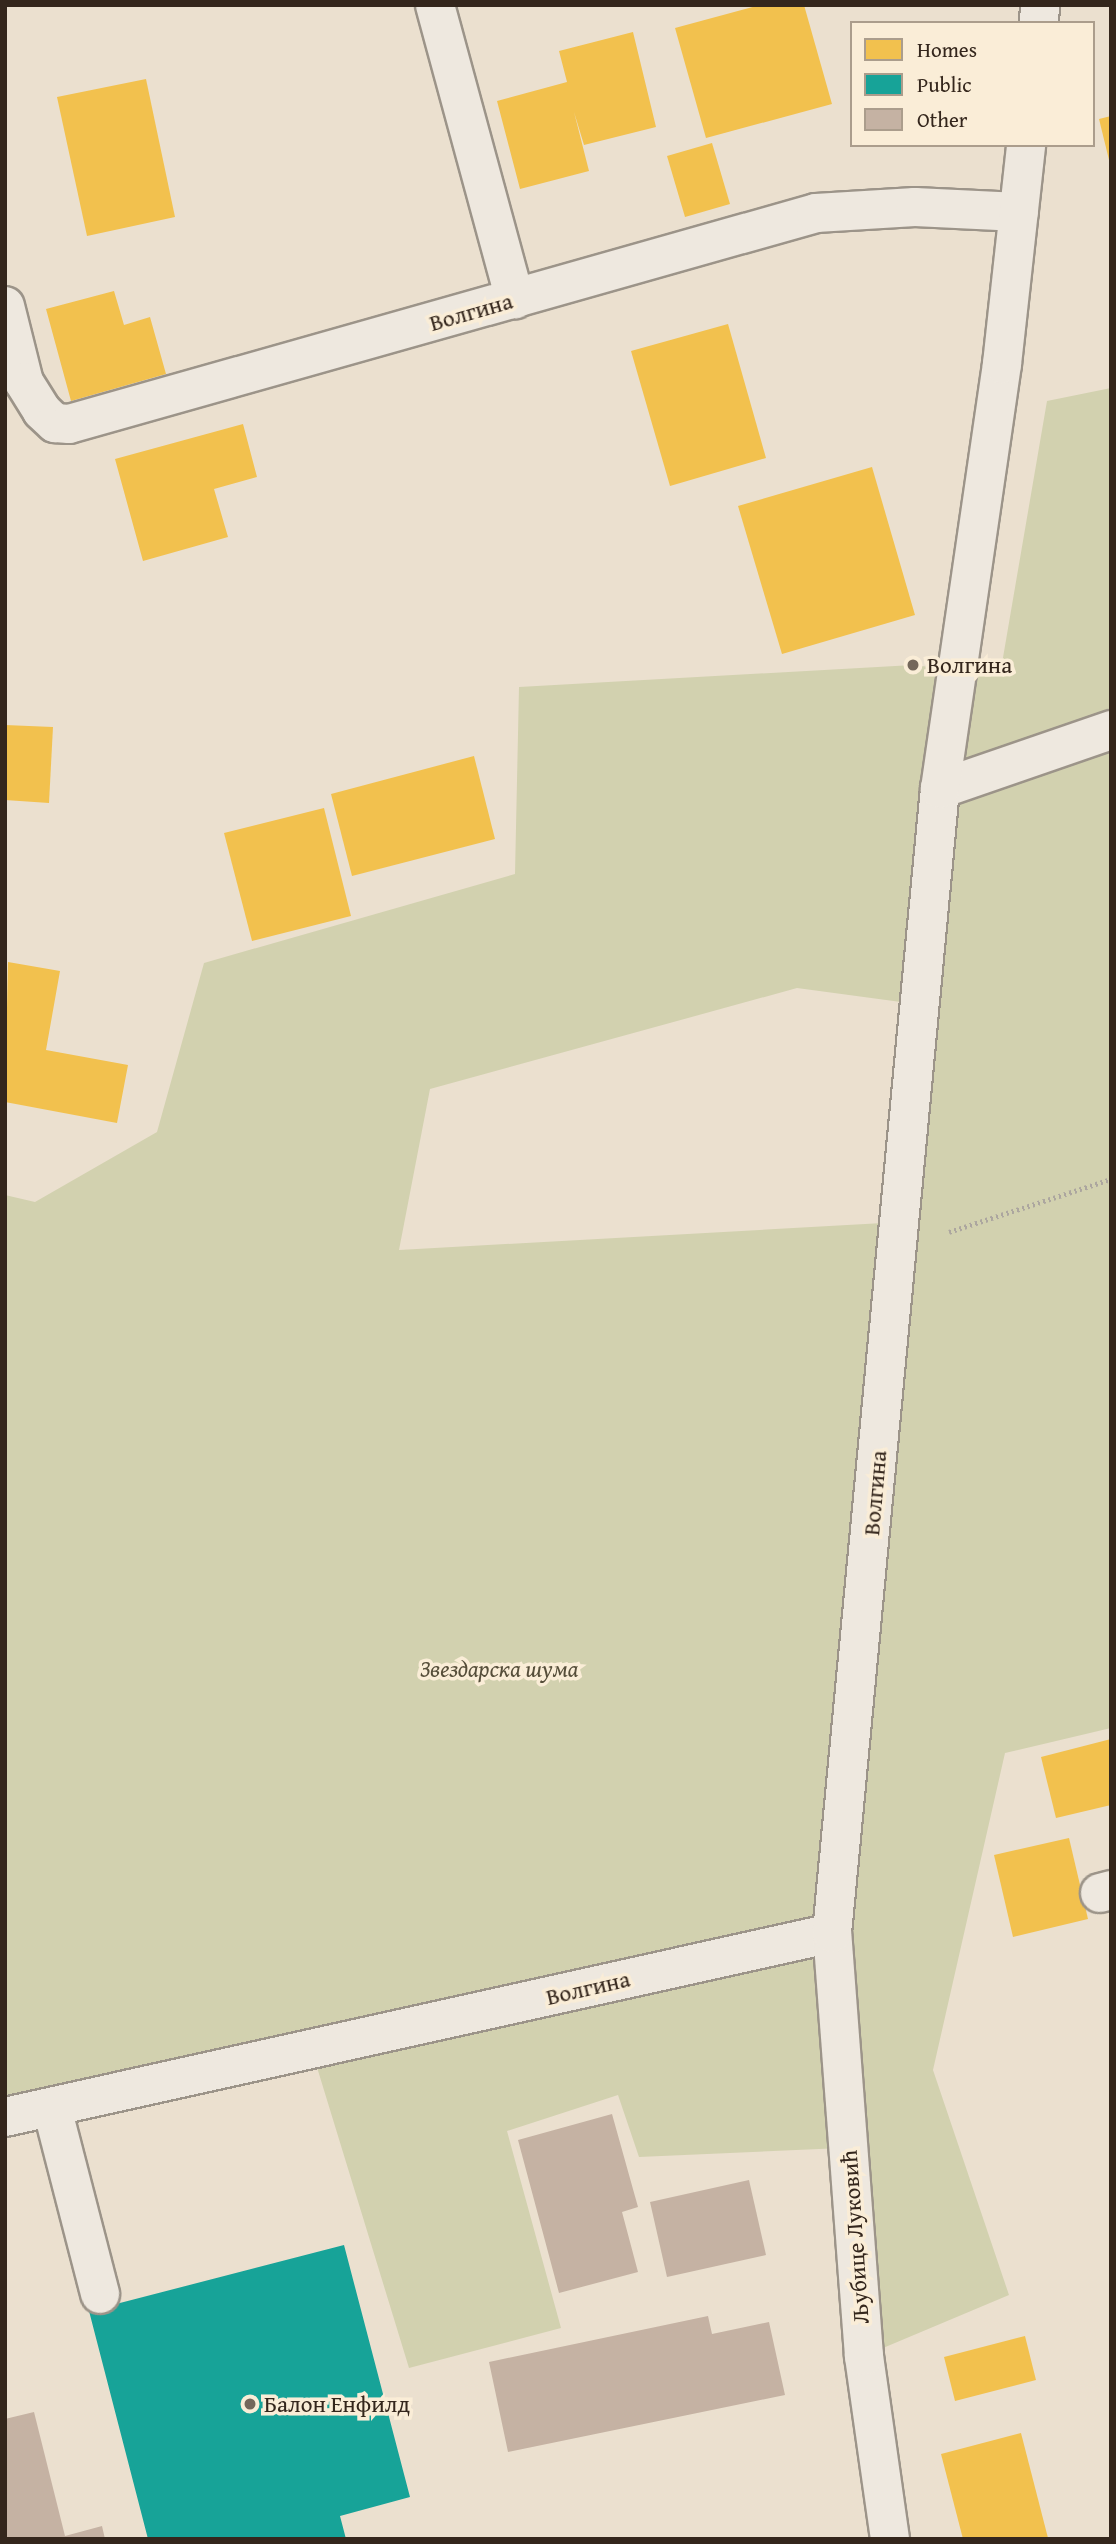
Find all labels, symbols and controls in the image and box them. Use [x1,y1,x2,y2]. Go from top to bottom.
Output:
legend [850,21,1095,147]
text: Homes [917,34,977,65]
text: Public [917,69,972,100]
text: Other [917,104,967,135]
street label: Волгина [426,287,516,337]
place label: Волгина [927,651,1012,679]
marker: Волгина [905,657,921,673]
street label: Волгина [858,1449,892,1537]
park label: Звездарска шума [420,1655,578,1683]
street label: Волгина [543,1965,633,2011]
street label: Љубице Луковић [835,2149,875,2325]
place label: Балон Енфилд [264,2390,410,2418]
marker: Балон Енфилд [242,2396,258,2412]

